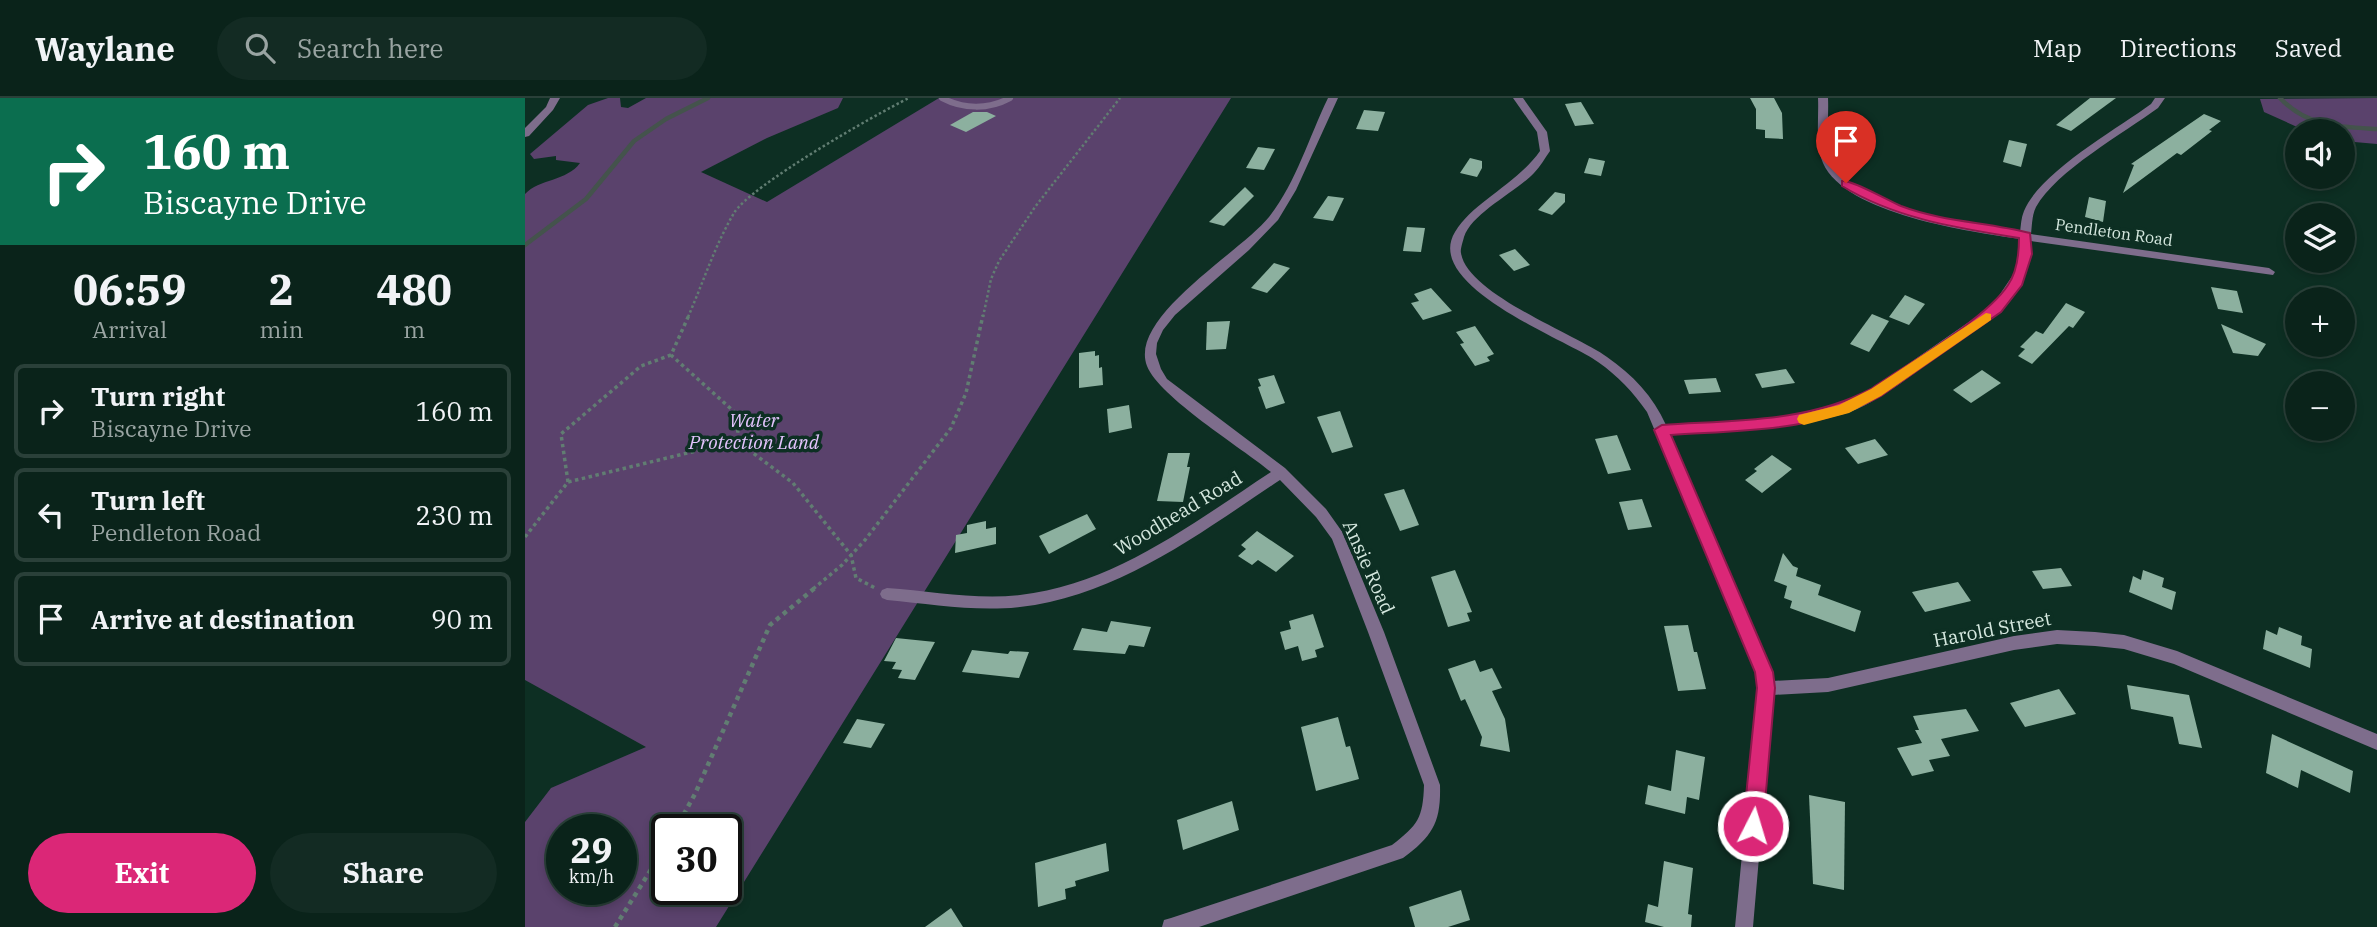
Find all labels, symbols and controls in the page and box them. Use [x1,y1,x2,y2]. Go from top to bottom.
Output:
search box [217,17,707,80]
text: Waylane [35,27,175,70]
icon: search [241,29,279,67]
text: Search here [297,31,443,65]
text: Map [2033,32,2082,64]
text: Directions [2120,32,2237,64]
text: Saved [2275,32,2342,64]
pin [1816,111,1876,183]
text: 160 m [143,119,290,182]
map controls [2285,119,2355,441]
button: sound [2285,119,2355,189]
icon: arrive [1827,122,1865,160]
icon: right [28,126,119,217]
text: Biscayne Drive [143,181,367,223]
button: layers [2285,203,2355,273]
street label: Pendleton Road [2054,214,2174,250]
text: 06:59 [73,262,187,317]
text: 2 [269,262,294,317]
text: 480 [376,262,452,317]
button: + [2285,287,2355,357]
text: Arrival [92,314,167,344]
text: min [260,314,303,344]
text: m [403,314,425,344]
button: − [2285,371,2355,441]
text: Turn right [91,379,225,413]
icon: right [32,392,70,430]
text: 160 m [415,394,493,428]
park label: Water Protection Land [688,408,820,454]
text: Biscayne Drive [91,413,252,443]
street label: Woodhead Road [1110,465,1246,561]
text: Turn left [91,483,205,517]
icon: left [32,496,70,534]
text: 230 m [415,498,493,532]
street label: Ansie Road [1338,516,1400,618]
text: Pendleton Road [91,517,261,547]
icon: arrive [32,600,70,638]
text: Arrive at destination [91,602,355,636]
text: 90 m [431,602,493,636]
street label: Harold Street [1931,606,2053,652]
position arrow [1716,789,1790,863]
speed limit sign: 30 [651,814,742,905]
text: 29 [570,827,613,873]
button: Exit [28,833,256,913]
button: Share [270,833,497,913]
text: km/h [569,865,614,888]

